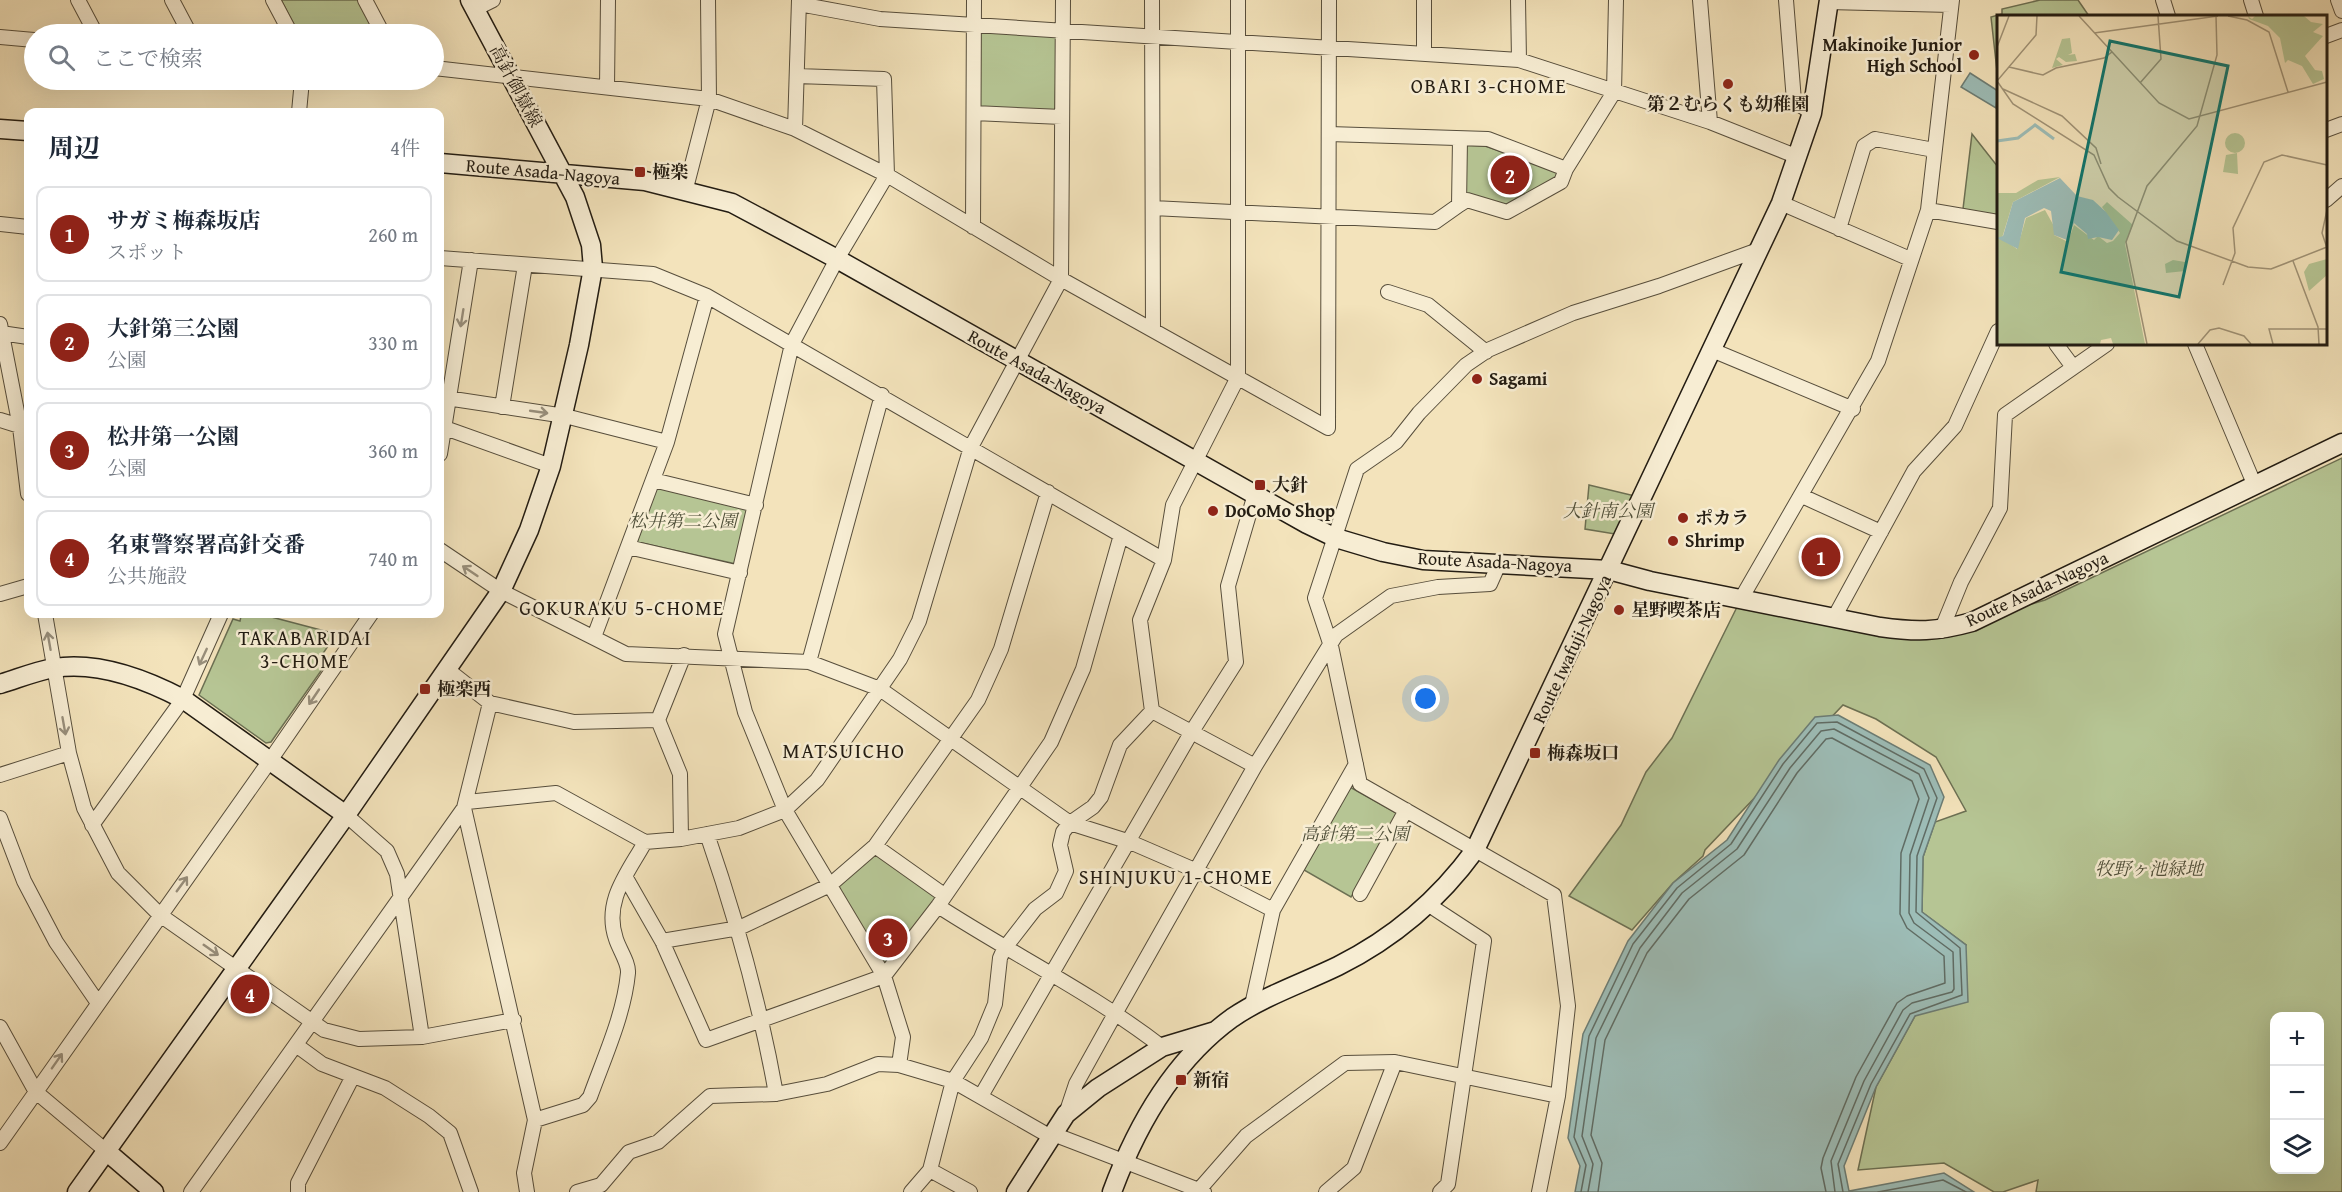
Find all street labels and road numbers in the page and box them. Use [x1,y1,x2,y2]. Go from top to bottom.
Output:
street label: 高針御嶽線 [483,40,549,132]
street label: Route Asada-Nagoya [465,151,622,192]
street label: Route Asada-Nagoya [963,322,1112,421]
street label: Route Asada-Nagoya [1961,543,2113,633]
street label: Route Asada-Nagoya [1417,544,1573,579]
street label: Route Iwafuji-Nagoya [1525,569,1618,728]

